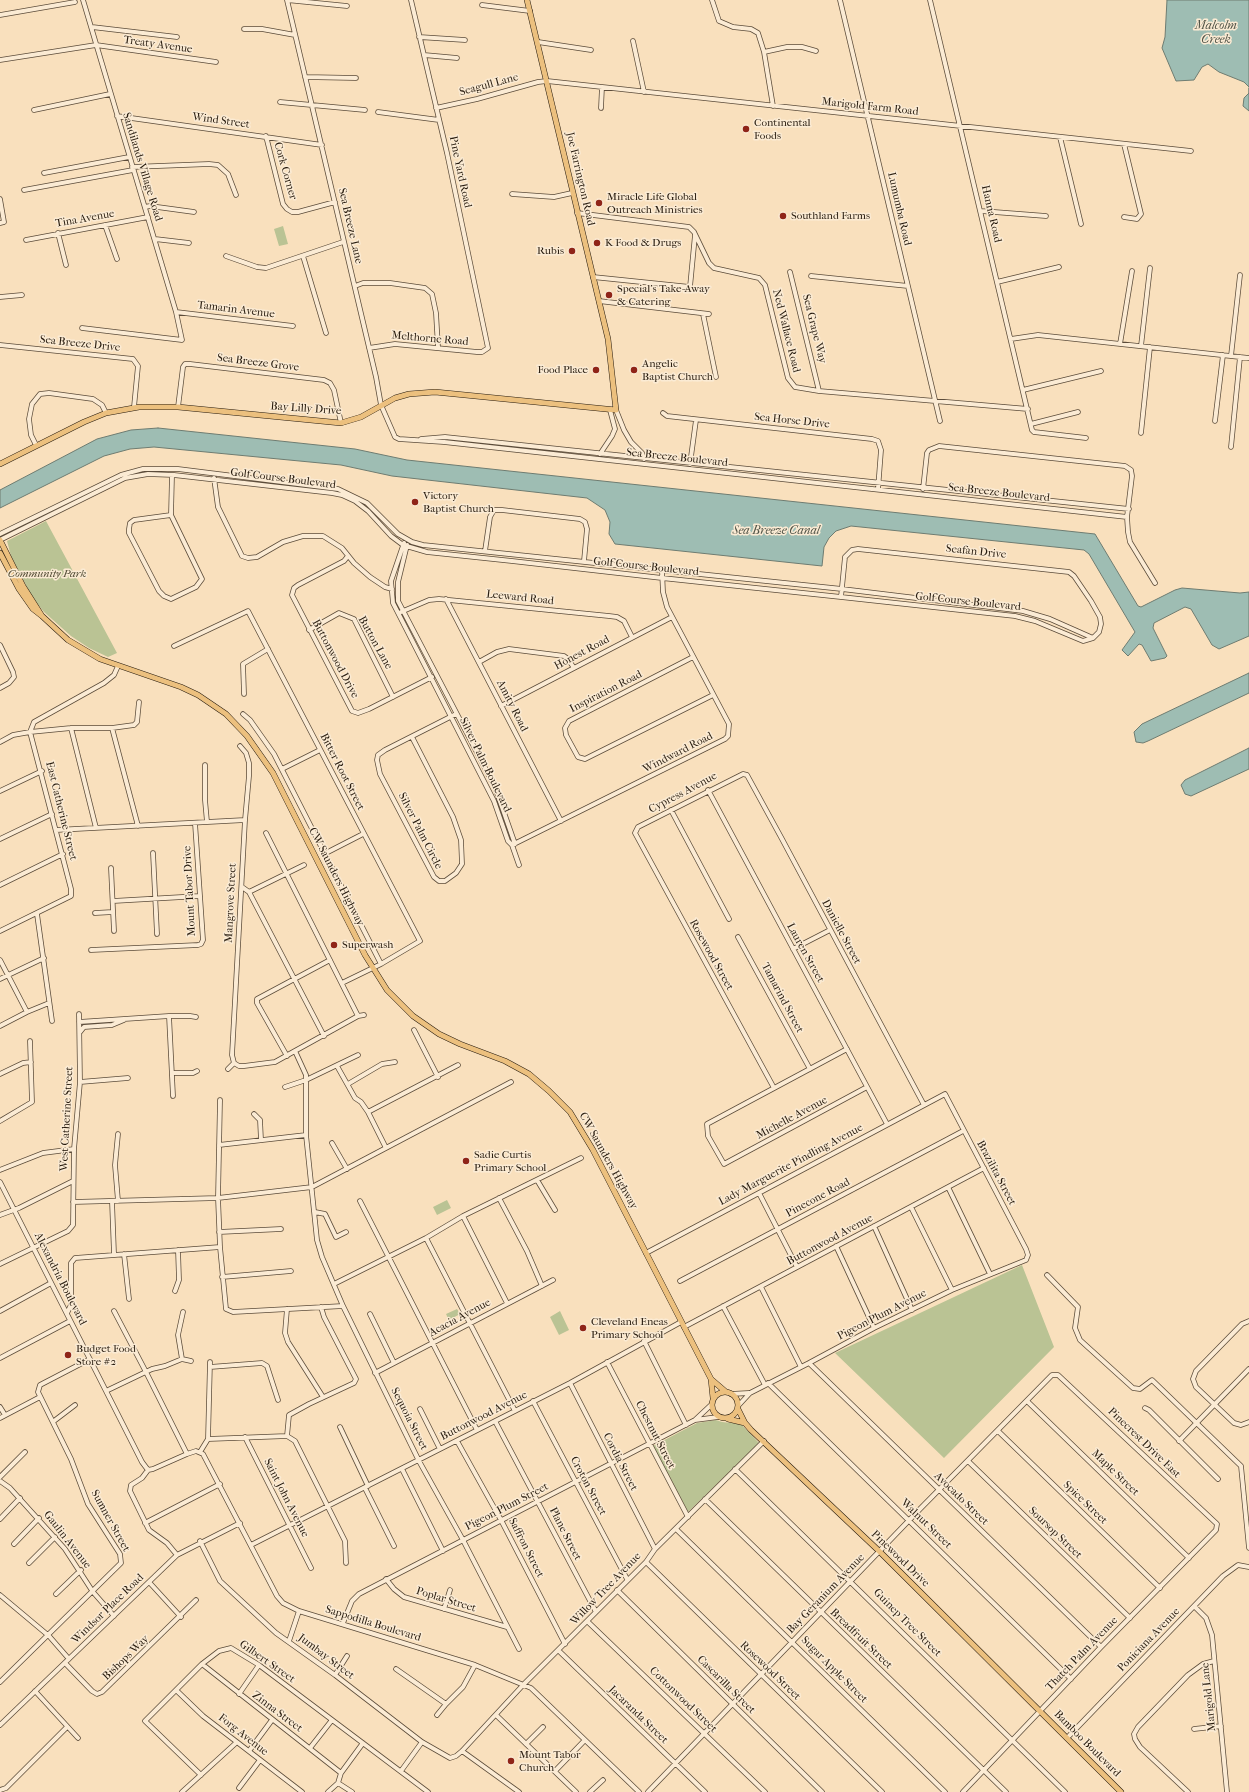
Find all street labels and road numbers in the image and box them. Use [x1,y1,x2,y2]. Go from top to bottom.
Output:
street label: Treaty Avenue [123,34,193,56]
street label: Seagull Lane [458,71,520,99]
street label: Marigold Farm Road [821,95,919,119]
street label: Wind Street [192,110,250,132]
street label: Sandilands Village Road [119,111,165,223]
street label: Joe Farrington Road [563,131,597,227]
street label: Pine Yard Road [446,135,474,209]
street label: Cork Corner [270,141,300,201]
street label: Lumumba Road [884,171,914,247]
street label: Hanna Road [978,184,1004,244]
street label: Sea Breeze Lane [335,187,365,265]
street label: Tina Avenue [54,207,116,231]
street label: Ned Wallace Road [769,288,803,374]
street label: Sea Grape Way [799,293,829,365]
street label: Tamarin Avenue [196,299,276,321]
street label: Melthorne Road [391,329,469,349]
street label: Sea Breeze Drive [39,333,121,355]
street label: Sea Breeze Grove [216,351,300,375]
street label: Bay Lilly Drive [270,400,342,418]
street label: Sea Horse Drive [753,410,831,432]
street label: Sea Breeze Boulevard [626,446,728,470]
street label: Golf Course Boulevard [230,466,336,492]
street label: Sea Breeze Boulevard [948,481,1050,505]
street label: Seafan Drive [945,542,1007,562]
street label: Golf Course Boulevard [593,555,699,579]
street label: Leeward Road [485,588,555,608]
street label: Golf Course Boulevard [915,590,1021,614]
street label: Button Lane [355,614,395,672]
street label: Buttonwood Drive [309,617,361,701]
street label: Honest Road [552,633,612,673]
street label: Inspiration Road [568,668,644,716]
street label: Amity Road [493,678,531,734]
street label: Silver Palm Boulevard [456,715,514,815]
street label: Windward Road [641,730,715,776]
street label: Bitter Root Street [317,731,367,813]
street label: East Catherine Street [42,760,80,862]
street label: Cypress Avenue [647,770,719,816]
street label: Silver Palm Circle [395,791,445,871]
street label: CW Saunders Highway [305,825,367,929]
street label: Mount Tabor Drive [181,845,199,937]
street label: Mangrove Street [222,863,240,943]
street label: Danielle Street [818,897,864,967]
street label: Rosewood Street [686,917,736,993]
street label: Lauren Street [783,921,827,985]
street label: Tamarind Street [758,961,806,1035]
street label: West Catherine Street [58,1066,76,1172]
street label: Michelle Avenue [754,1094,830,1142]
street label: CW Saunders Highway [576,1110,640,1212]
street label: Lady Marguerite Pindling Avenue [717,1121,865,1209]
street label: Brazilita Street [973,1138,1019,1208]
street label: Pinecone Road [784,1176,852,1220]
street label: Buttonwood Avenue [785,1212,875,1268]
street label: Alexandria Boulevard [31,1230,89,1328]
street label: Pigeon Plum Avenue [835,1287,929,1343]
street label: Acacia Avenue [427,1296,493,1340]
street label: Sequoia Street [388,1386,430,1452]
street label: Buttonwood Avenue [438,1388,530,1444]
street label: Chestnut Street [632,1399,678,1471]
street label: Pinecrest Drive East [1105,1405,1183,1481]
street label: Cordia Street [600,1431,640,1493]
street label: Maple Street [1089,1447,1141,1499]
street label: Croton Street [567,1454,609,1518]
street label: Saint John Avenue [260,1456,312,1540]
street label: Avocado Street [931,1470,991,1528]
street label: Spice Street [1060,1479,1110,1527]
street label: Pigeon Plum Street [463,1480,551,1534]
street label: Sumner Street [88,1488,132,1554]
street label: Walnut Street [898,1496,954,1552]
street label: Soursop Street [1026,1504,1084,1562]
street label: Plane Street [546,1505,584,1563]
street label: Gaulin Avenue [40,1509,94,1571]
street label: Saffron Street [505,1516,547,1580]
street label: Pinewood Drive [868,1528,932,1590]
street label: Willow Tree Avenue [568,1550,644,1628]
street label: Bay Geranium Avenue [784,1551,868,1637]
street label: Windsor Place Road [69,1571,147,1647]
street label: Poplar Street [414,1585,478,1615]
street label: Guinep Tree Street [870,1586,944,1660]
street label: Sappodilla Boulevard [324,1603,422,1645]
street label: Poniciana Avenue [1115,1605,1183,1675]
street label: Breadfruit Street [827,1606,895,1672]
street label: Thatch Palm Avenue [1043,1614,1121,1694]
street label: Jumbay Street [295,1632,357,1682]
street label: Bishops Way [100,1633,152,1683]
street label: Sugar Apple Street [798,1634,870,1706]
street label: Gilbert Street [236,1638,298,1686]
street label: Rosewood Street [737,1639,803,1703]
street label: Cascarilla Street [694,1653,758,1717]
street label: Marigold Lane [1199,1662,1219,1732]
street label: Cottonwood Street [646,1664,720,1736]
street label: Jacaranda Street [606,1683,670,1747]
street label: Zinna Street [249,1689,305,1735]
street label: Bamboo Boulevard [1051,1708,1123,1780]
street label: Forg Avenue [215,1711,271,1759]

